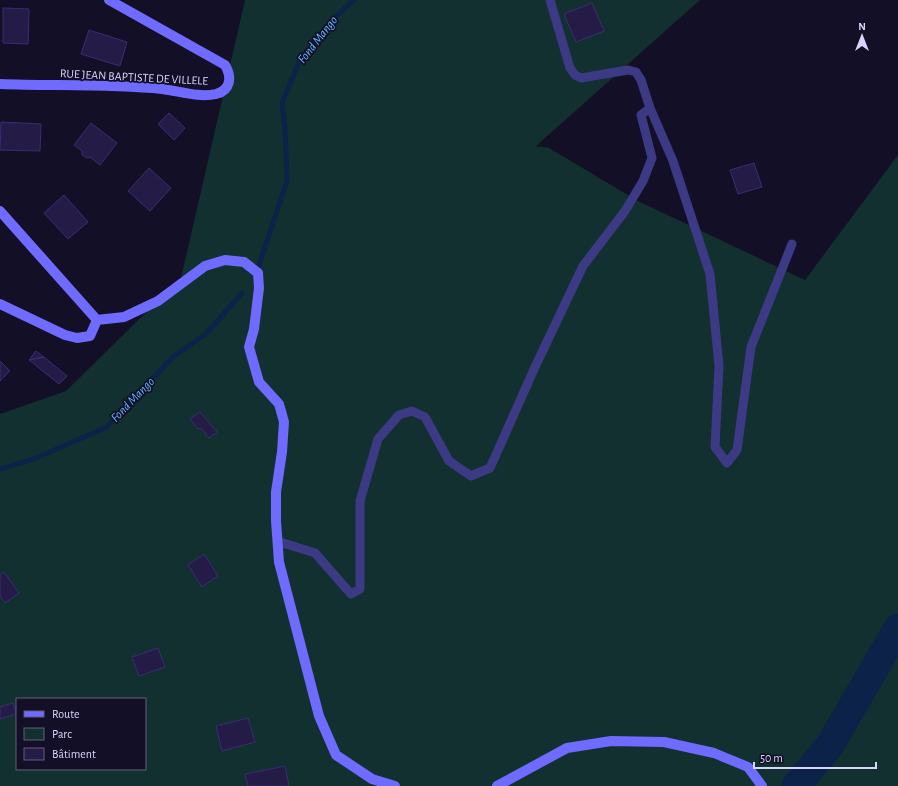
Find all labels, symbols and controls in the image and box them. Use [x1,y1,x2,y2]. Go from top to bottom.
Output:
water label: Fond Mango [296,14,340,66]
north arrow [842,16,882,56]
text: N [858,21,866,32]
street label: RUE JEAN BAPTISTE DE VILLELE [60,67,209,87]
water label: Fond Mango [109,375,157,425]
legend [16,698,146,770]
text: Route [52,708,79,720]
text: Parc [52,728,72,740]
scale bar [754,744,876,770]
text: Bâtiment [52,748,96,760]
text: 50 m [760,752,783,764]

